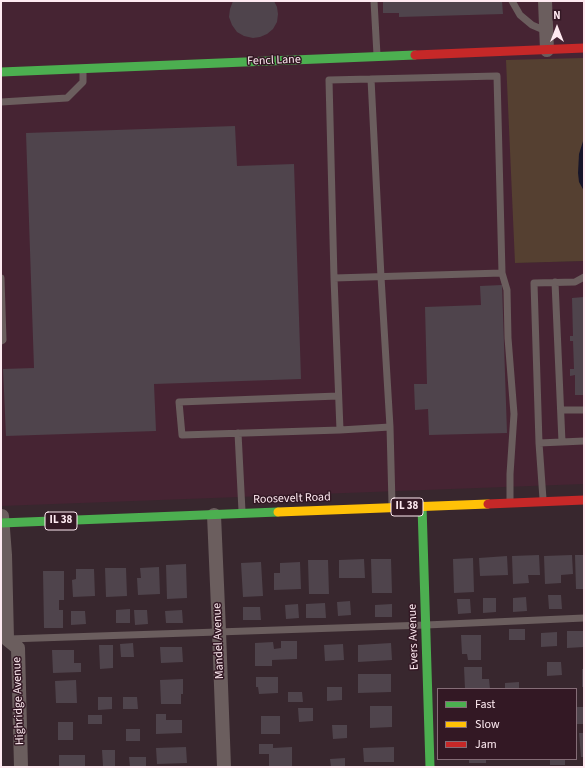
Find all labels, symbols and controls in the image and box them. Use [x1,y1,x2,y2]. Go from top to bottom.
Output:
north arrow [537,8,577,48]
text: N [553,8,561,23]
street label: Fencl Lane [247,53,301,69]
street label: Roosevelt Road [253,490,331,508]
road number: IL 38 [391,498,423,516]
road number: IL 38 [45,512,77,530]
street label: Mandel Avenue [210,603,228,679]
street label: Evers Avenue [406,604,422,670]
street label: Highridge Avenue [10,657,28,745]
legend [437,688,577,760]
text: Fast [475,696,495,713]
text: Slow [475,716,500,733]
text: Jam [475,736,497,753]

